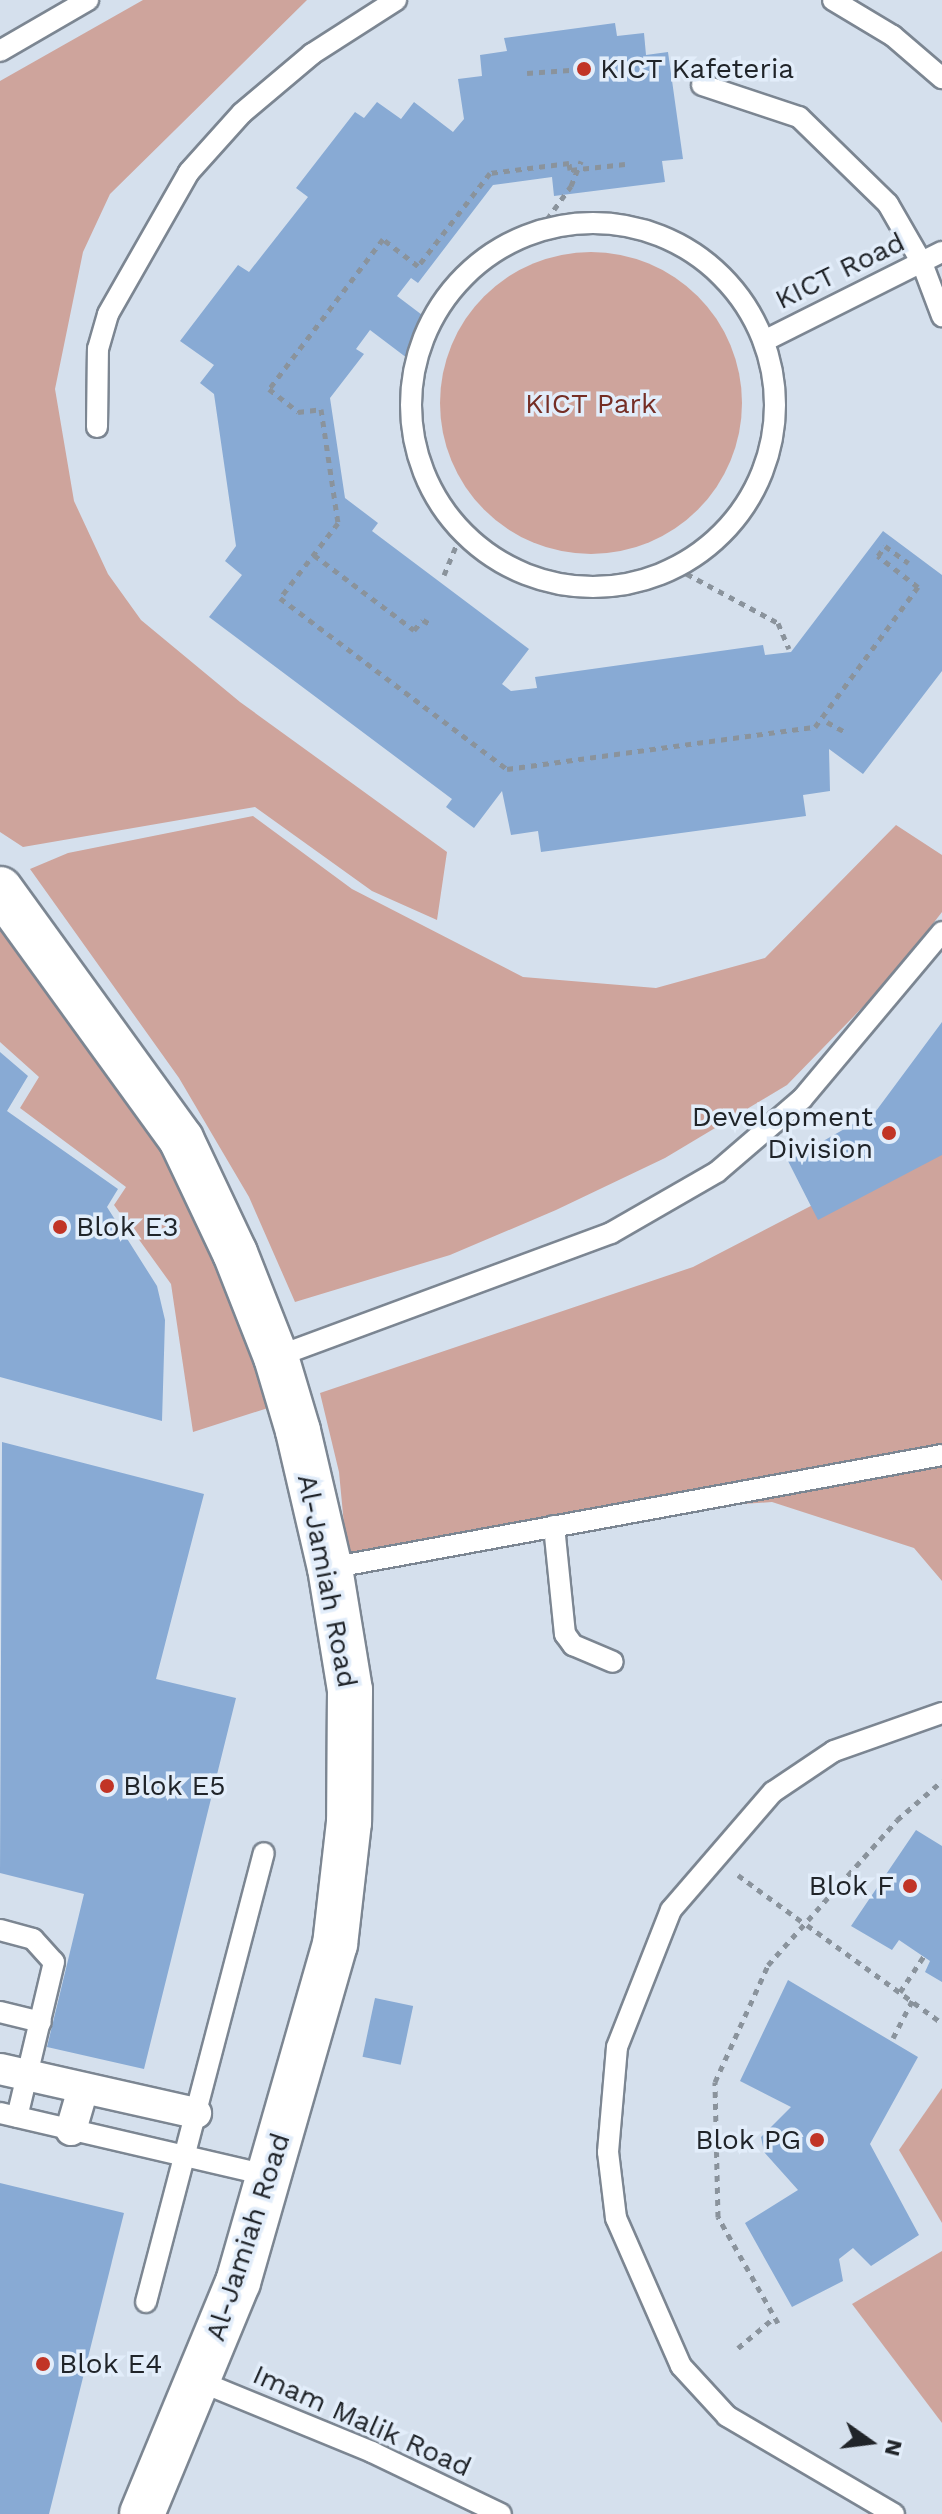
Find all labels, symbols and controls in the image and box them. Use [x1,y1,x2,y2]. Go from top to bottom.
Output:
place label: KICT Kafeteria [600,52,795,86]
marker: KICT Kafeteria [575,60,593,78]
street label: KICT Road [769,225,911,317]
park label: KICT Park [525,387,657,421]
place label: Development Division [692,1100,873,1166]
marker: Development Division [880,1124,898,1142]
place label: Blok E3 [76,1210,179,1244]
marker: Blok E3 [51,1218,69,1236]
street label: Al-Jamiah Road [290,1472,364,1690]
place label: Blok E5 [123,1769,226,1803]
marker: Blok E5 [98,1777,116,1795]
place label: Blok F [808,1869,894,1903]
marker: Blok F [901,1877,919,1895]
place label: Blok PG [695,2123,801,2157]
street label: Al-Jamiah Road [199,2129,297,2345]
marker: Blok PG [808,2131,826,2149]
place label: Blok E4 [59,2347,163,2381]
marker: Blok E4 [34,2355,52,2373]
street label: Imam Malik Road [247,2358,477,2484]
north arrow [830,2402,910,2482]
text: N [880,2437,908,2459]

